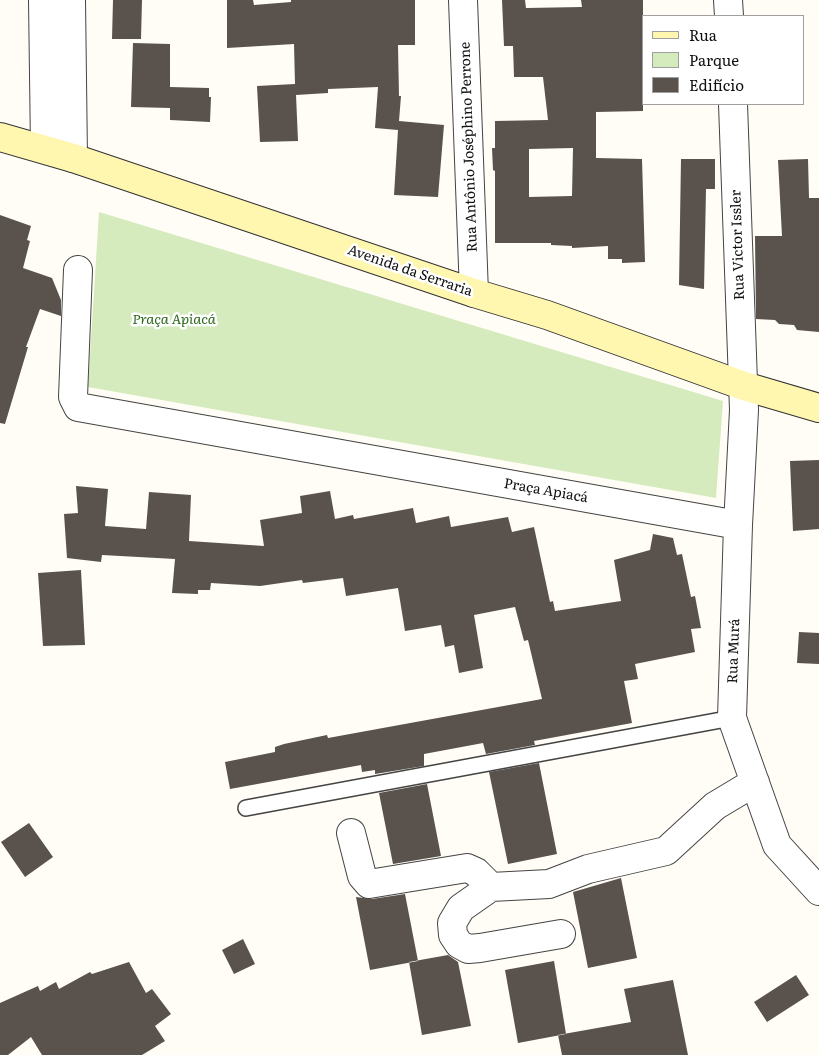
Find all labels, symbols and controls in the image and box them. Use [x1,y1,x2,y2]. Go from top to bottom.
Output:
legend [642,15,804,105]
text: Rua [689,23,717,46]
street label: Rua Antônio Joséphino Perrone [457,41,481,253]
text: Parque [689,48,739,71]
text: Edifício [689,73,744,96]
street label: Rua Victor Issler [728,190,748,300]
street label: Avenida da Serraria [345,242,475,300]
park label: Praça Apiacá [132,312,216,328]
street label: Praça Apiacá [503,475,589,507]
street label: Rua Murá [724,618,744,684]

